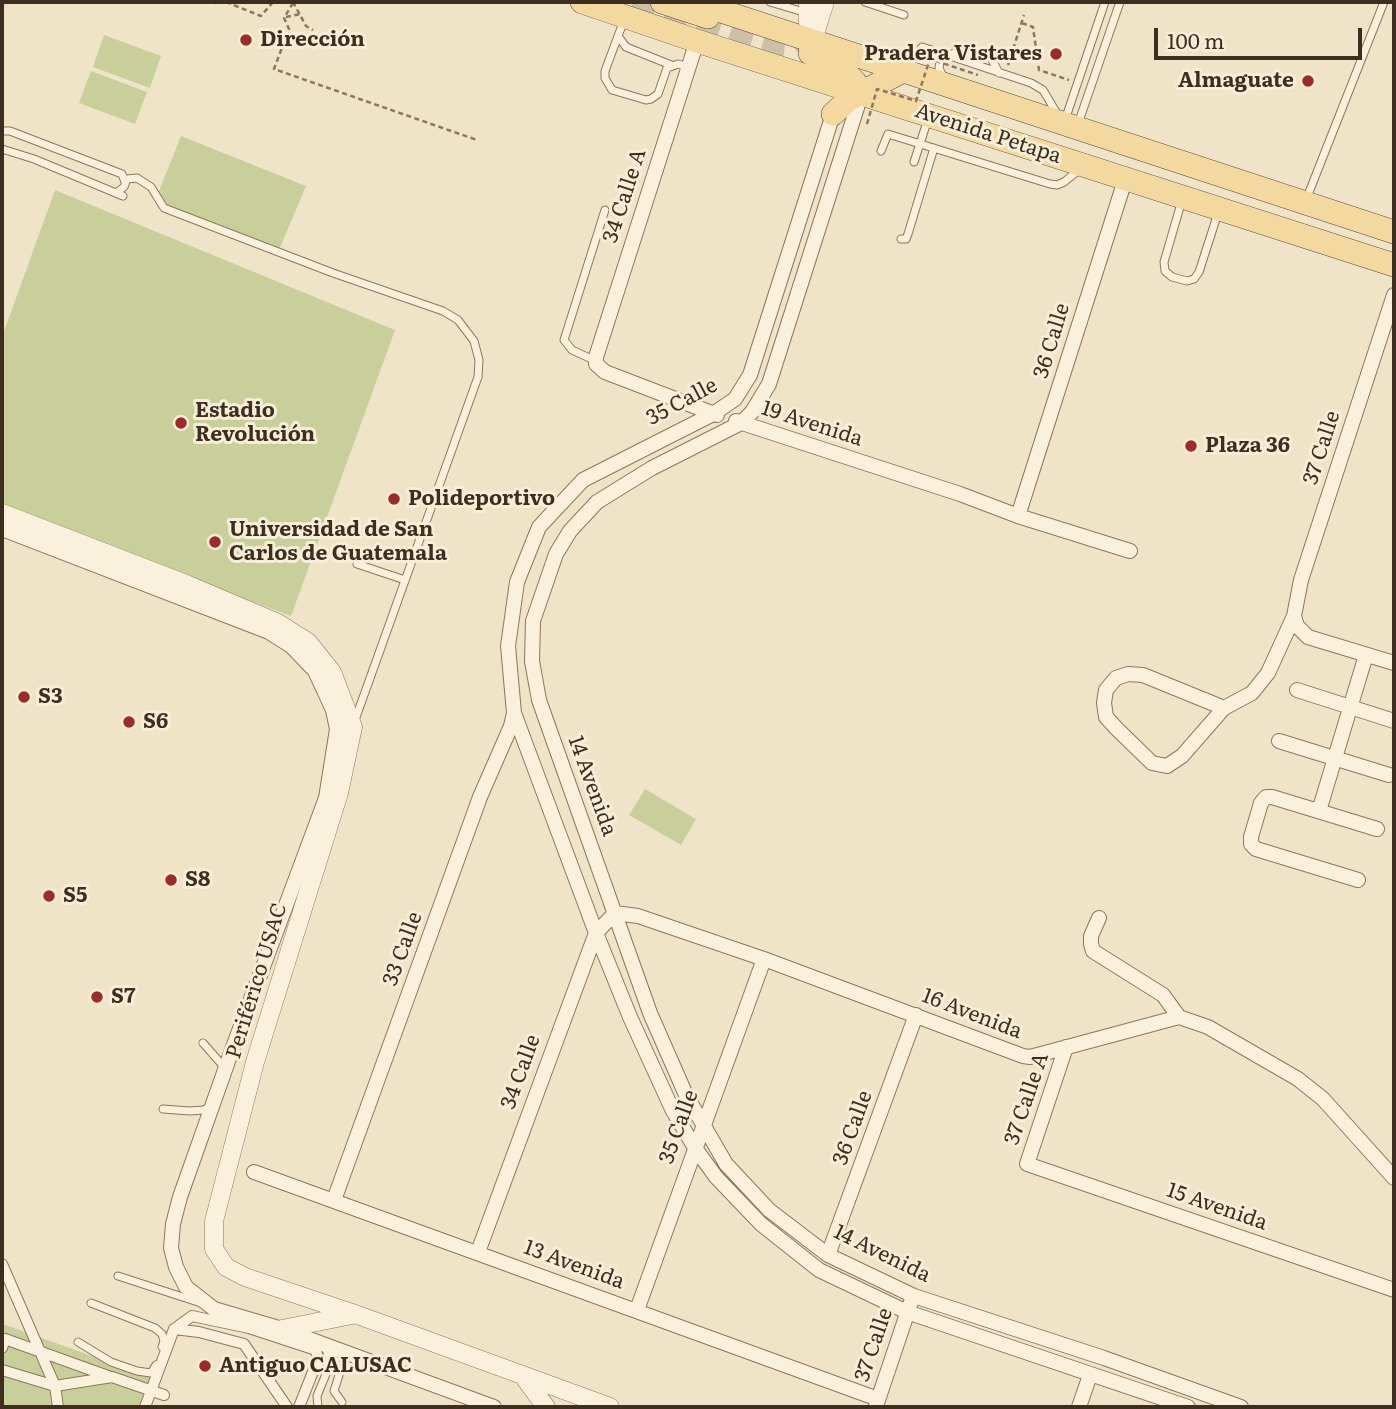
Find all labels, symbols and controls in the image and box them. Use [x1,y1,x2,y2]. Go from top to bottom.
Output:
scale bar [1158,14,1366,58]
text: 100 m [1167,24,1224,55]
place label: Dirección [260,27,365,53]
marker: Dirección [238,32,254,48]
place label: Pradera Vistares [864,41,1042,67]
marker: Pradera Vistares [1048,46,1064,62]
place label: Almaguate [1178,68,1294,94]
marker: Almaguate [1300,73,1316,89]
street label: Avenida Petapa [912,98,1064,170]
street label: 34 Calle A [598,146,652,246]
street label: 36 Calle [1029,300,1075,382]
street label: 35 Calle [642,373,722,431]
street label: 19 Avenida [758,396,866,452]
place label: Estadio Revolución [195,398,315,448]
street label: 37 Calle [1298,408,1346,488]
marker: Estadio Revolución [173,415,189,431]
place label: Plaza 36 [1205,433,1290,459]
marker: Plaza 36 [1183,438,1199,454]
place label: Polideportivo [408,486,555,512]
marker: Polideportivo [386,491,402,507]
place label: Universidad de San Carlos de Guatemala [229,517,447,567]
marker: Universidad de San Carlos de Guatemala [207,534,223,550]
place label: S3 [38,684,63,710]
marker: S3 [16,689,32,705]
place label: S6 [143,709,168,735]
marker: S6 [121,714,137,730]
street label: 14 Avenida [562,733,622,839]
place label: S8 [185,867,210,893]
marker: S8 [163,872,179,888]
place label: S5 [63,883,87,909]
marker: S5 [41,888,57,904]
street label: Periférico USAC [221,900,293,1062]
street label: 33 Calle [378,909,428,989]
street label: 16 Avenida [918,983,1026,1045]
place label: S7 [111,984,135,1010]
marker: S7 [89,989,105,1005]
street label: 34 Calle [496,1031,546,1113]
street label: 37 Calle A [999,1050,1055,1148]
street label: 35 Calle [654,1087,704,1167]
street label: 36 Calle [828,1087,878,1169]
street label: 15 Avenida [1163,1178,1271,1236]
street label: 14 Avenida [829,1220,935,1288]
street label: 13 Avenida [520,1235,628,1295]
street label: 37 Calle [850,1305,898,1385]
place label: Antiguo CALUSAC [219,1353,412,1379]
marker: Antiguo CALUSAC [197,1358,213,1374]

